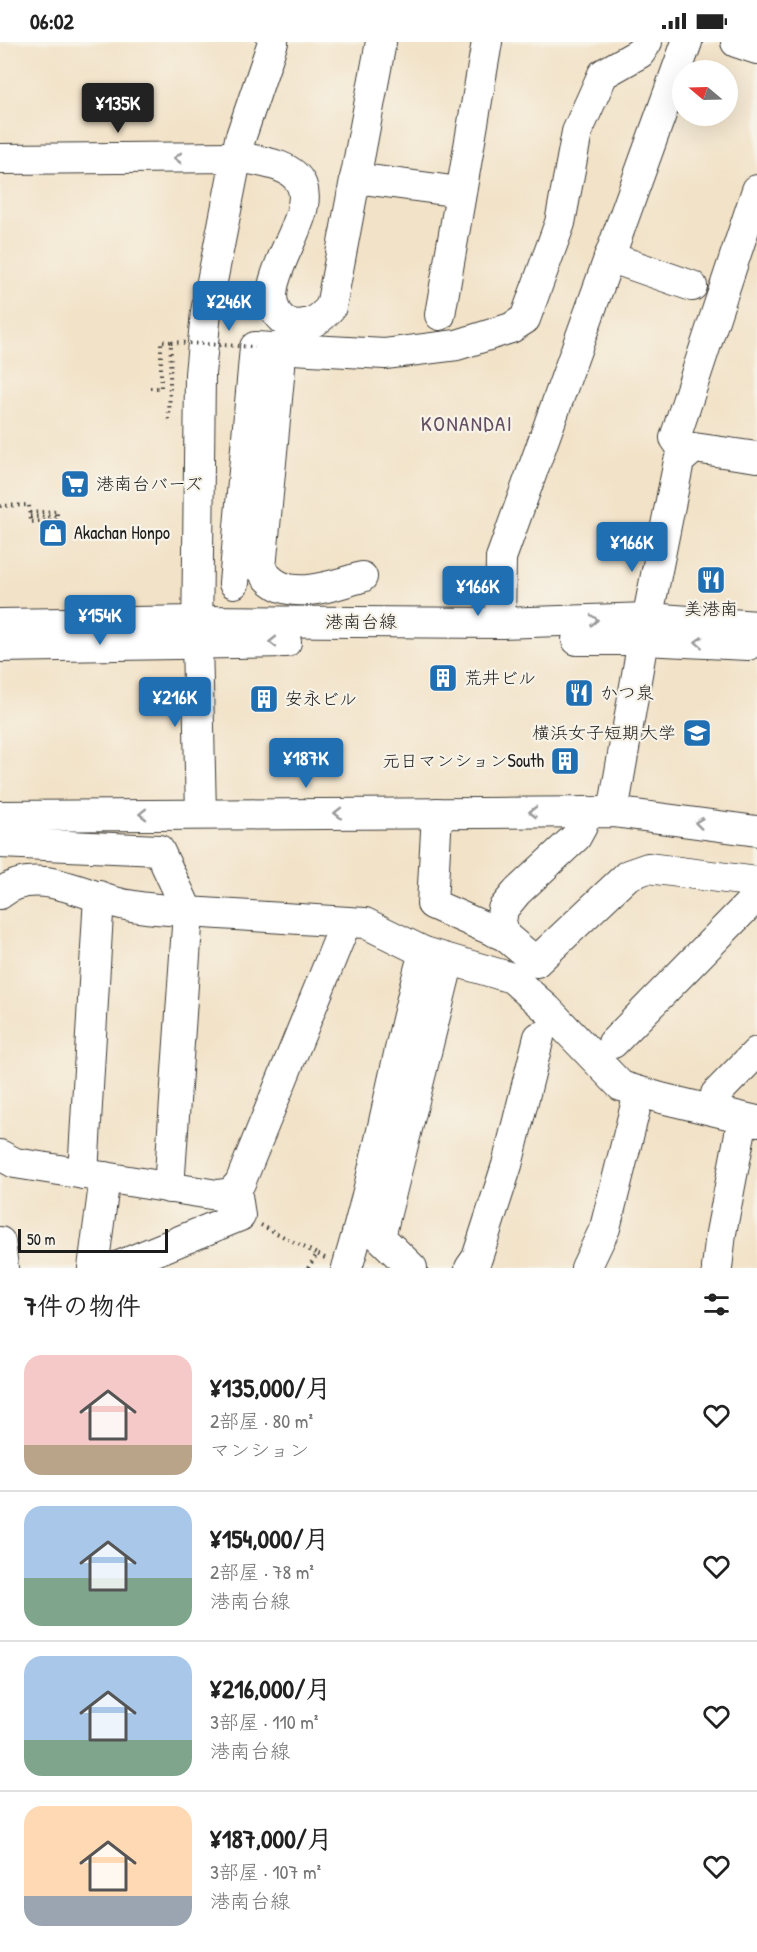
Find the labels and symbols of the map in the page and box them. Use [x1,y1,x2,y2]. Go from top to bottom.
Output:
north arrow [672,60,738,126]
pin: ¥135K [76,83,160,134]
one-way arrow [174,152,183,164]
pin: ¥246K [187,281,271,332]
district label: KONANDAI [421,409,513,438]
supermarket icon: 港南台バーズ [59,468,91,500]
place label: 港南台バーズ [96,471,203,496]
shop icon: Akachan Honpo [37,517,69,549]
place label: Akachan Honpo [74,520,170,545]
pin: ¥166K [590,522,674,573]
restaurant icon: 美港南 [695,564,727,596]
pin: ¥166K [436,566,520,617]
pin: ¥154K [58,595,142,646]
place label: 美港南 [684,596,738,621]
street label: 港南台線 [325,609,397,634]
one-way arrow [589,613,598,626]
one-way arrow [268,636,277,648]
one-way arrow [694,636,703,649]
building icon: 荒井ビル [427,662,459,694]
place label: 荒井ビル [464,665,536,690]
pin: ¥216K [133,677,217,728]
restaurant icon: かつ泉 [563,677,595,709]
place label: かつ泉 [600,680,654,705]
building icon: 安永ビル [248,683,280,715]
place label: 安永ビル [285,686,357,711]
school or university icon: 横浜女子短期大学 [681,717,713,749]
place label: 横浜女子短期大学 [532,720,676,745]
pin: ¥187K [264,738,348,789]
building icon: 元日マンションSouth [549,745,581,777]
place label: 元日マンションSouth [382,748,544,773]
one-way arrow [529,806,538,818]
one-way arrow [334,807,343,819]
one-way arrow [139,808,148,820]
one-way arrow [694,818,704,830]
scale bar [18,1226,168,1254]

